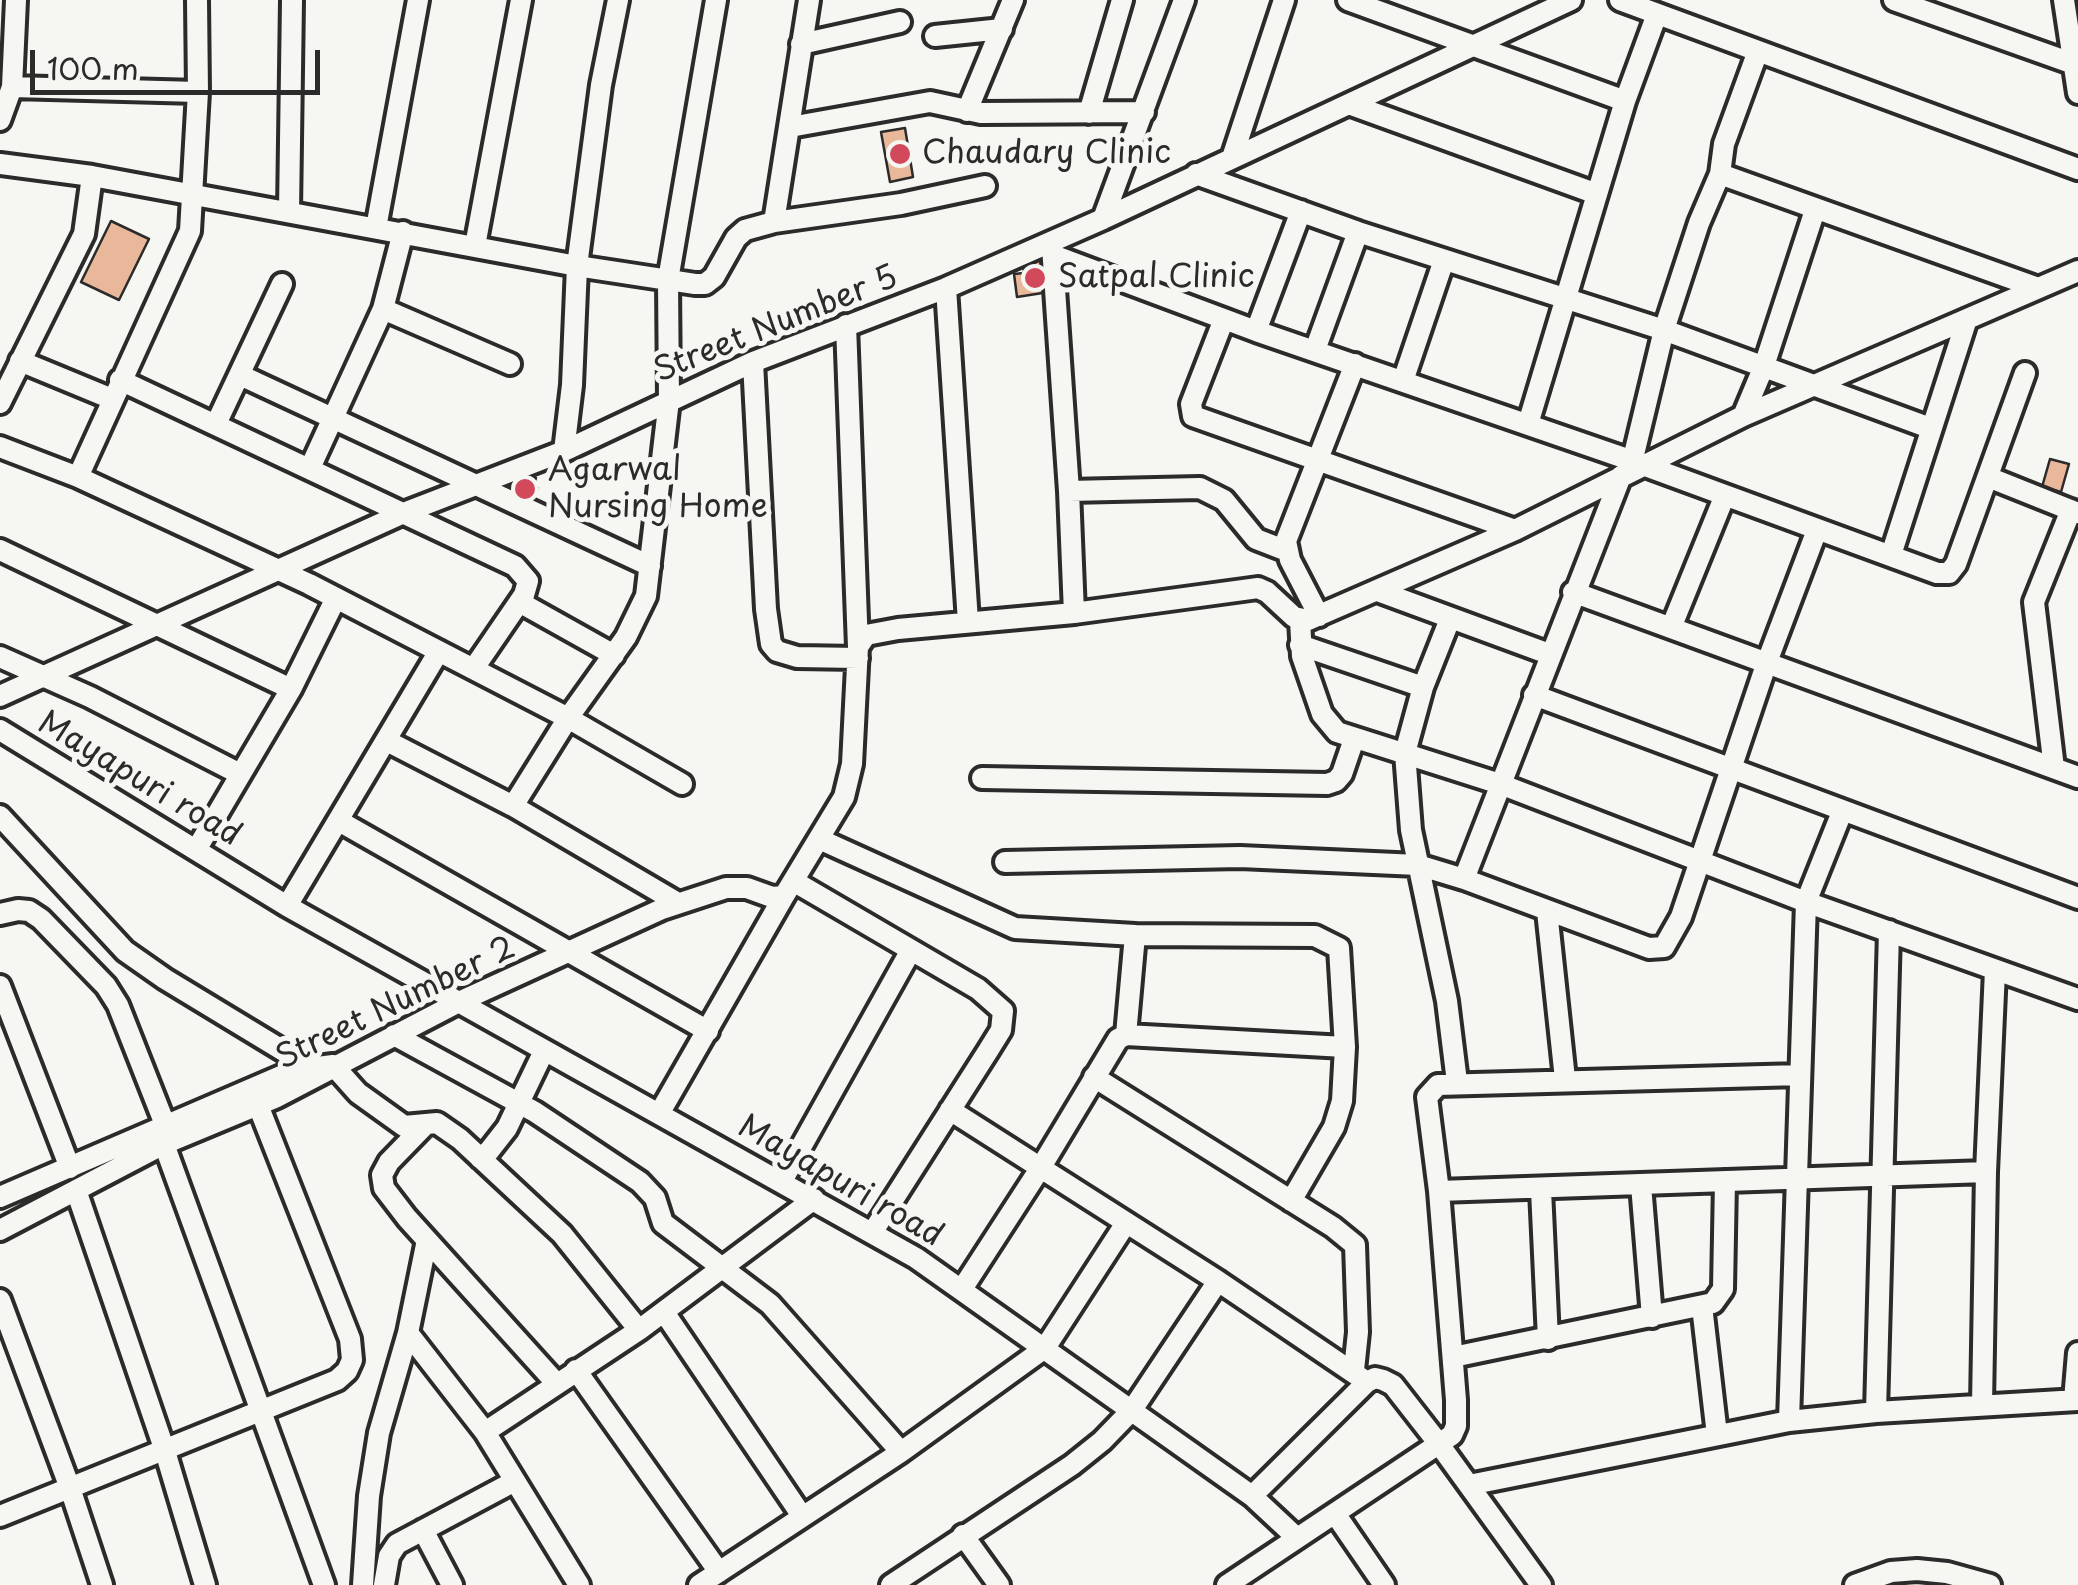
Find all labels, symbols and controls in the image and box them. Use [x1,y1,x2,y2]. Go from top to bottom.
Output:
scale bar [35,30,325,92]
text: 100 m [47,45,139,90]
place label: Chaudary Clinic [922,135,1171,173]
marker: Chaudary Clinic [887,141,913,167]
street label: Street Number 5 [649,259,903,391]
place label: Satpal Clinic [1058,259,1254,297]
marker: Satpal Clinic [1022,265,1048,291]
place label: Agarwal Nursing Home [548,452,768,527]
marker: Agarwal Nursing Home [512,476,538,502]
street label: Mayapuri road [31,704,247,856]
street label: Street Number 2 [270,930,522,1078]
street label: Mayapuri road [731,1108,949,1256]

